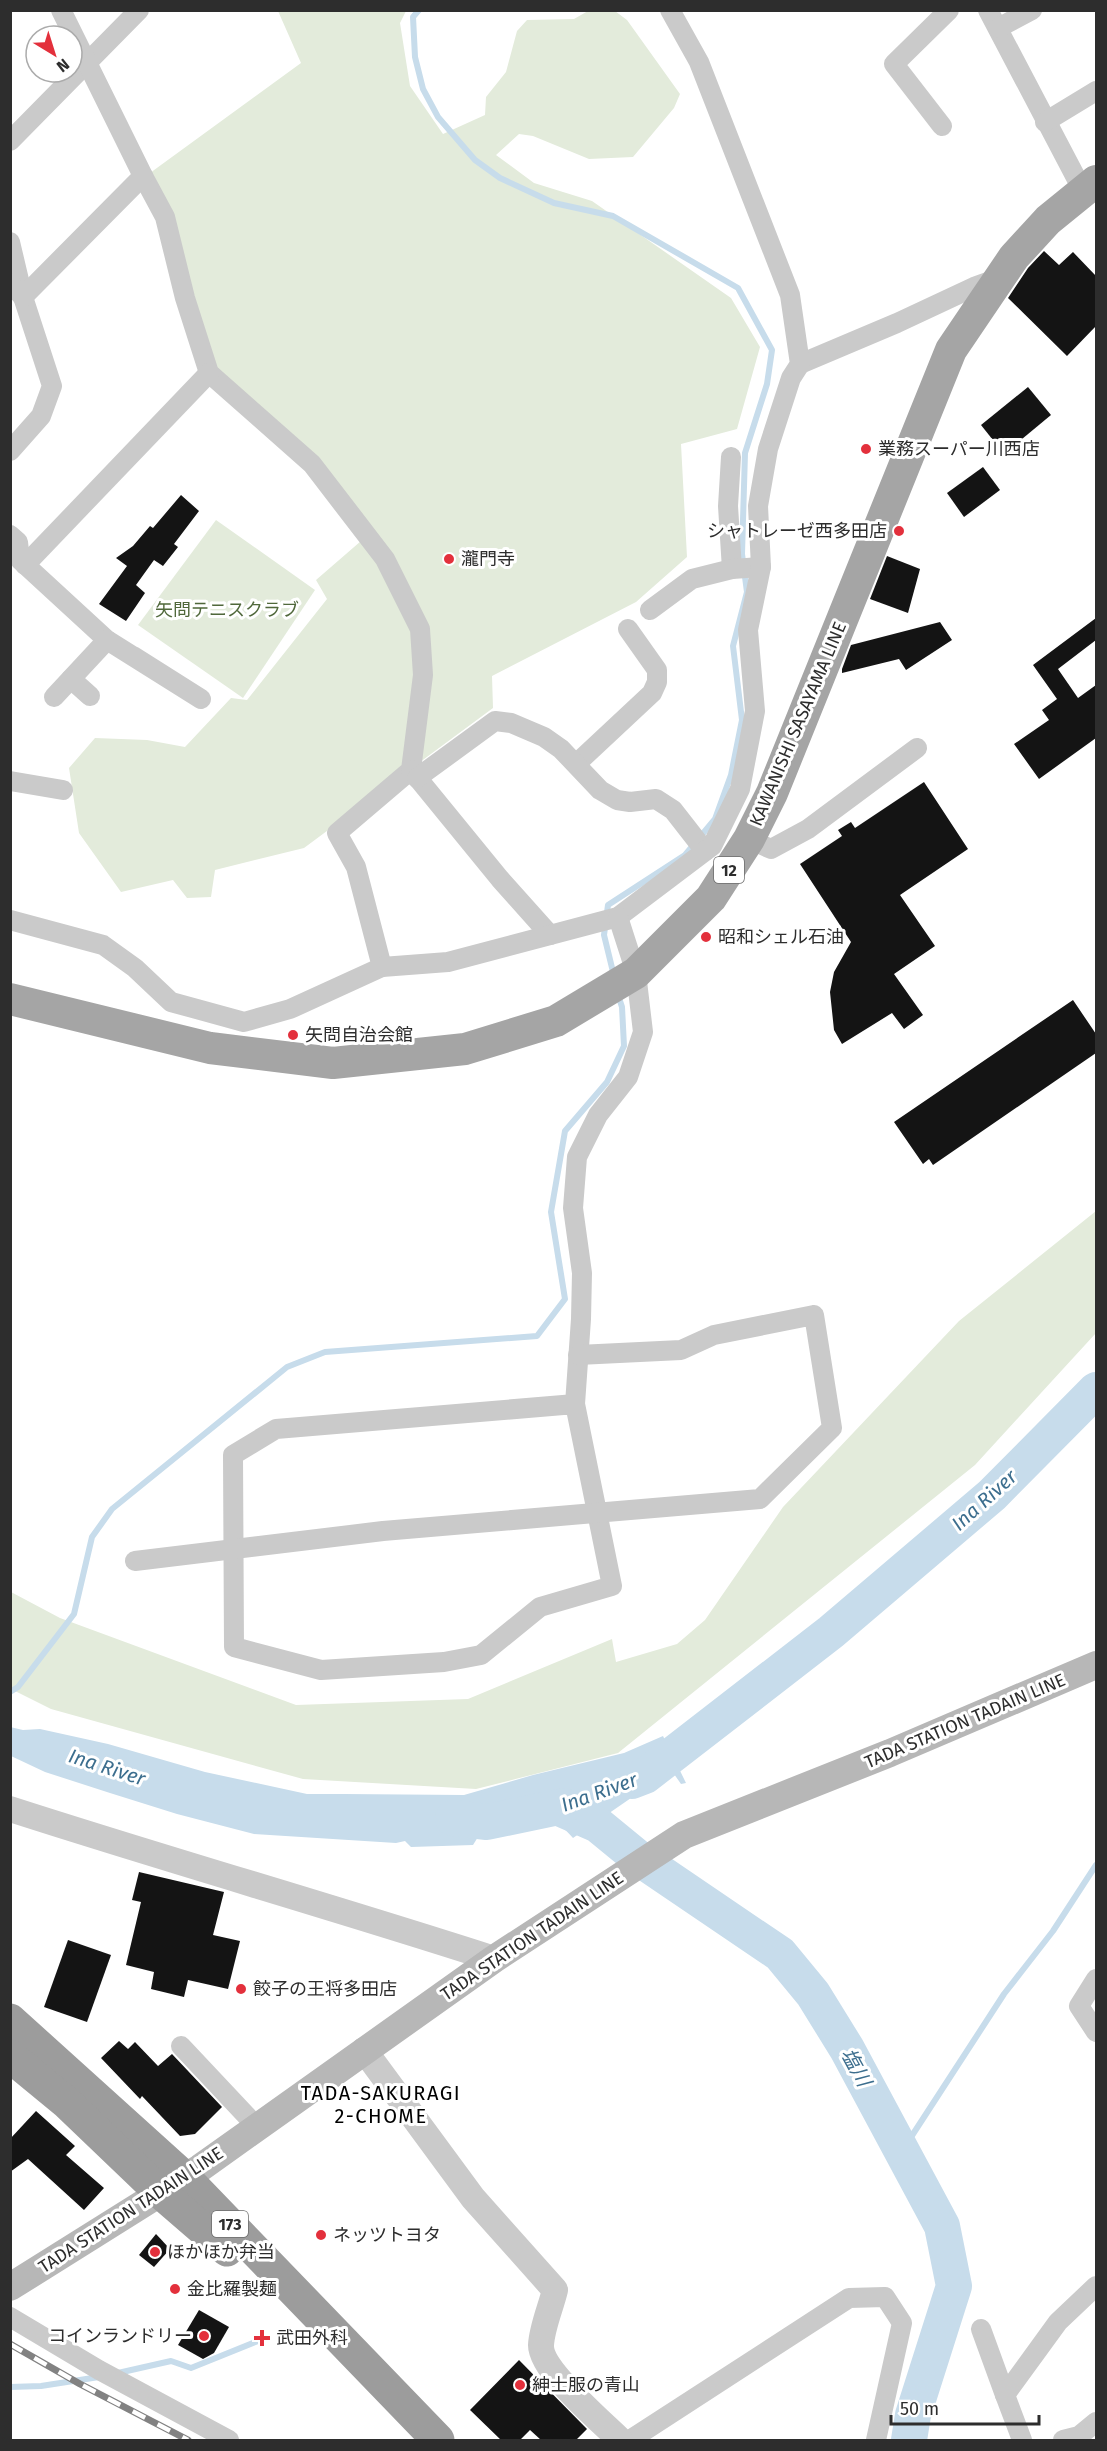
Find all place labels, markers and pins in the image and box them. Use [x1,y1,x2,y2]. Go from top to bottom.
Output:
place label: 業務スーパー川西店 [878,438,1040,460]
marker: 業務スーパー川西店 [859,442,873,456]
place label: シャトレーゼ西多田店 [707,520,887,542]
marker: シャトレーゼ西多田店 [892,524,906,538]
place label: 瀧門寺 [461,548,515,570]
marker: 瀧門寺 [442,552,456,566]
place label: 昭和シェル石油 [718,926,844,948]
marker: 昭和シェル石油 [699,930,713,944]
place label: 矢問自治会館 [305,1024,413,1046]
marker: 矢問自治会館 [286,1028,300,1042]
place label: 餃子の王将多田店 [253,1978,397,2000]
marker: 餃子の王将多田店 [234,1982,248,1996]
place label: ネッツトヨタ [333,2224,441,2246]
marker: ネッツトヨタ [314,2228,328,2242]
place label: ほかほか弁当 [167,2241,275,2263]
marker: ほかほか弁当 [148,2245,162,2259]
place label: 金比羅製麺 [187,2278,277,2300]
marker: 金比羅製麺 [168,2282,182,2296]
place label: コインランドリー [48,2325,192,2347]
place label: 武田外科 [276,2327,348,2349]
marker: コインランドリー [197,2329,211,2343]
marker: 武田外科 [253,2329,271,2347]
place label: 紳士服の青山 [532,2374,640,2396]
marker: 紳士服の青山 [513,2378,527,2392]

